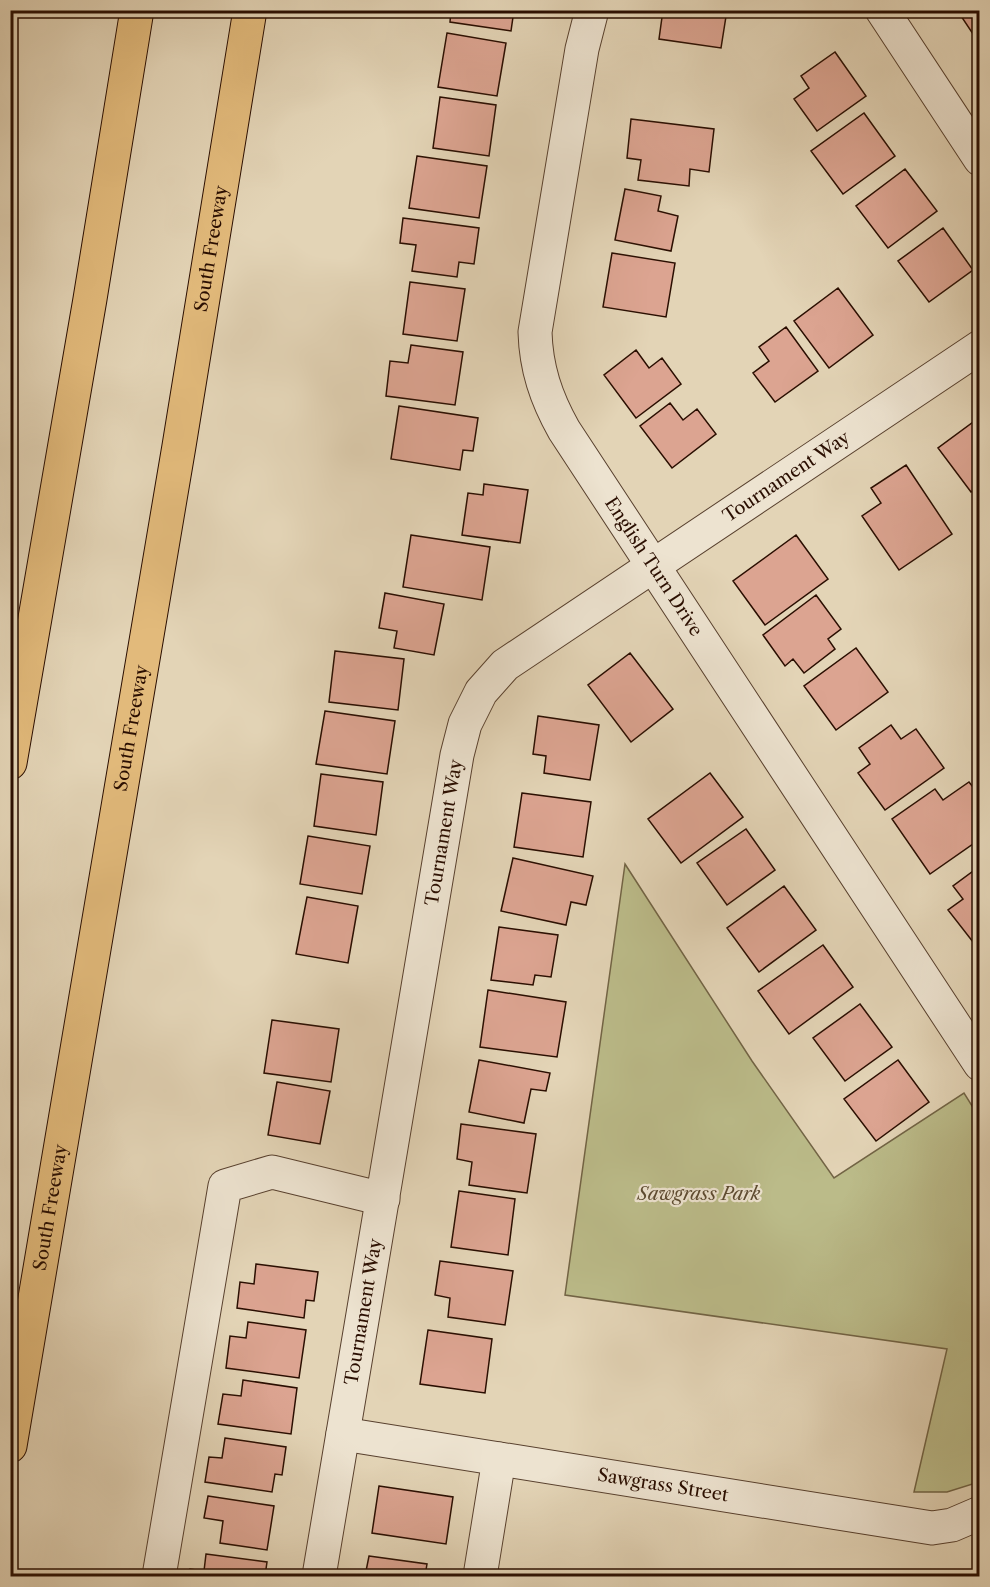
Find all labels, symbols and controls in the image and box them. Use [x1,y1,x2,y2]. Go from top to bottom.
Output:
street label: South Freeway [190,183,232,314]
street label: Tournament Way [719,426,855,527]
street label: English Turn Drive [600,493,707,641]
street label: South Freeway [110,662,153,793]
street label: Tournament Way [421,757,467,907]
street label: South Freeway [29,1142,72,1272]
park label: Sawgrass Park [637,1183,761,1205]
street label: Tournament Way [340,1236,387,1387]
street label: Sawgrass Street [596,1464,731,1506]

